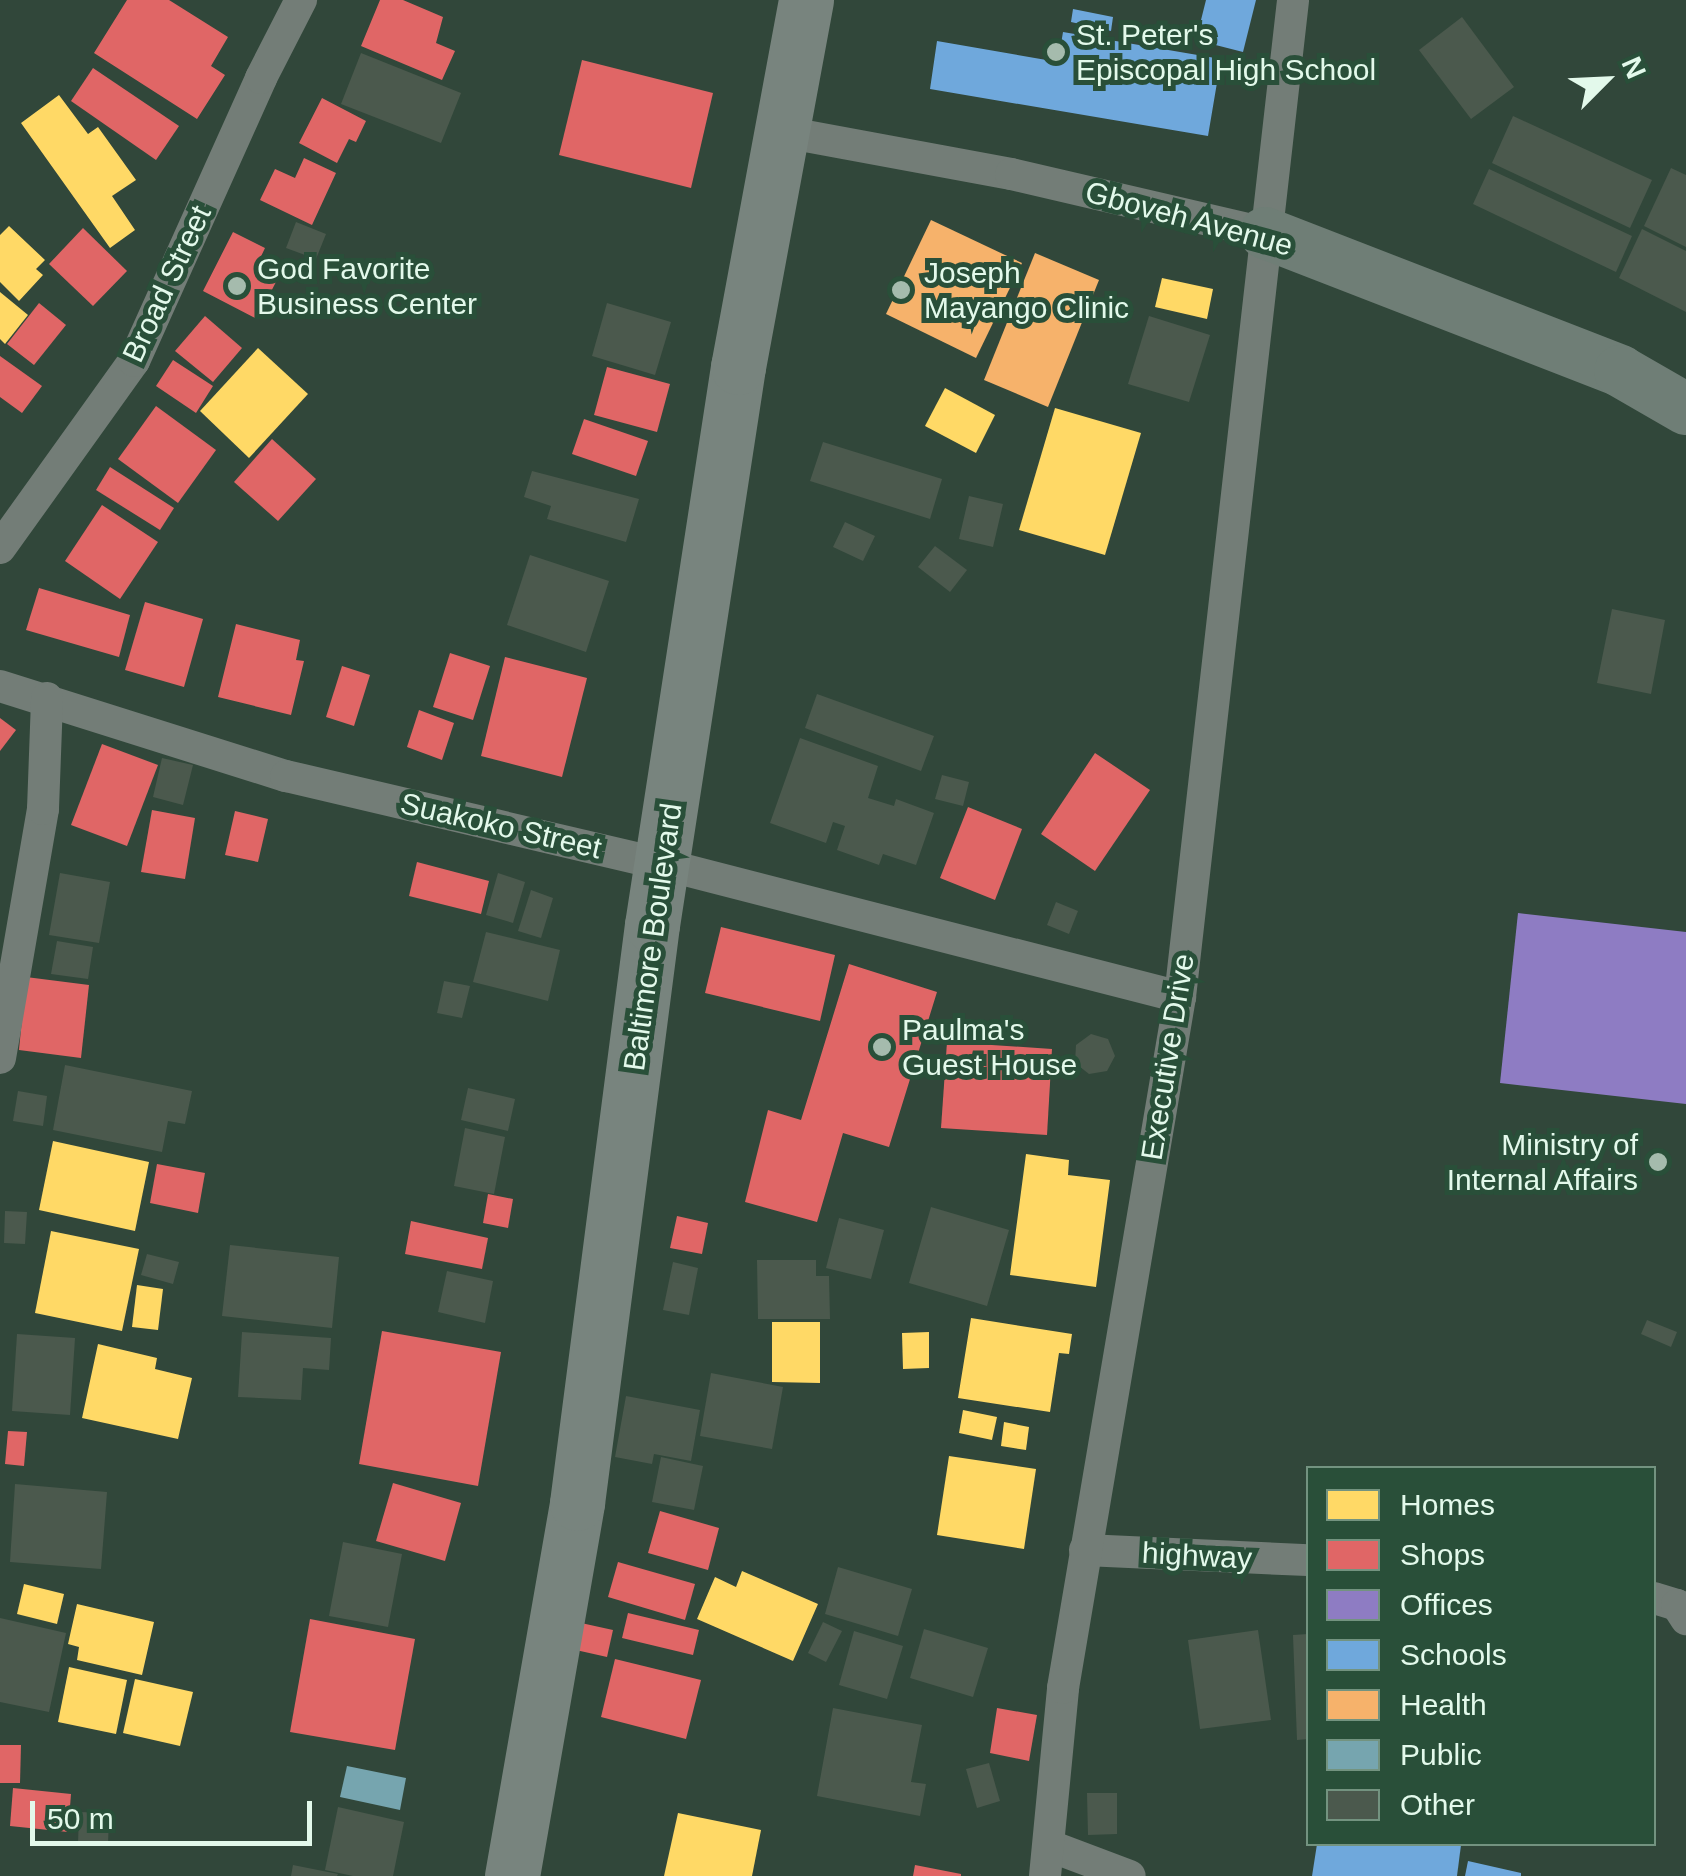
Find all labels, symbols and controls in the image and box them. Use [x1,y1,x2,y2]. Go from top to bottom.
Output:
place label: St. Peter's Episcopal High School [1076,17,1376,88]
north arrow [1556,30,1656,130]
marker: St. Peter's Episcopal High School [1045,41,1067,63]
text: N [1616,52,1652,83]
street label: Gboveh Avenue [1081,174,1297,264]
street label: Broad Street [115,200,219,368]
place label: God Favorite Business Center [257,251,477,322]
place label: Joseph Mayango Clinic [924,255,1129,326]
marker: God Favorite Business Center [226,275,248,297]
marker: Joseph Mayango Clinic [888,277,914,303]
street label: Suakoko Street [397,785,605,867]
street label: Baltimore Boulevard [616,801,690,1073]
street label: Executive Drive [1134,951,1202,1163]
place label: Paulma's Guest House [902,1012,1077,1082]
marker: Paulma's Guest House [871,1036,893,1058]
place label: Ministry of Internal Affairs [1445,1127,1638,1198]
marker: Ministry of Internal Affairs [1647,1151,1669,1173]
legend [1306,1466,1656,1846]
text: Homes [1400,1488,1495,1521]
street label: highway [1141,1535,1253,1577]
text: Shops [1400,1538,1485,1571]
text: Offices [1400,1588,1493,1621]
text: Schools [1400,1638,1507,1671]
text: Health [1400,1688,1487,1721]
text: Public [1400,1738,1482,1771]
scale bar [35,1781,318,1843]
text: Other [1400,1788,1475,1821]
text: 50 m [47,1802,114,1835]

